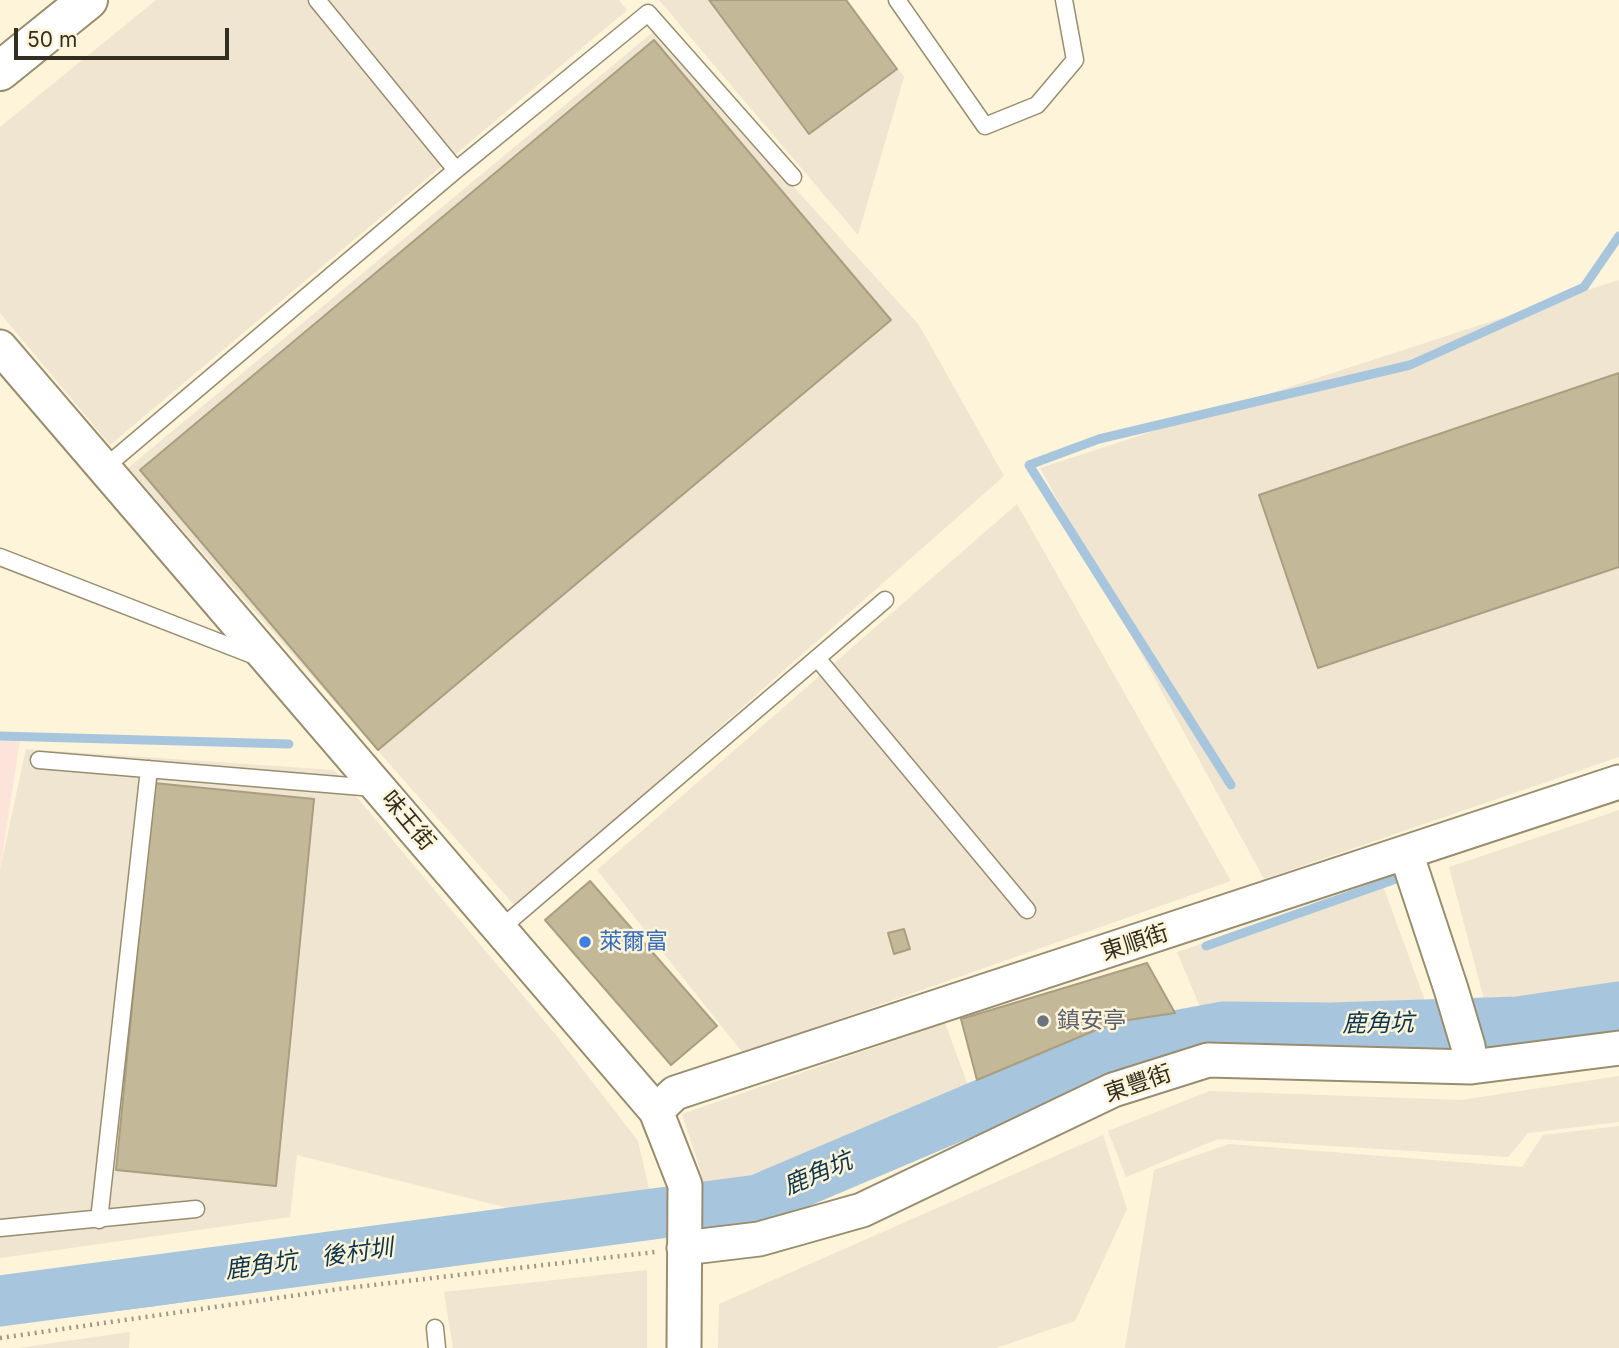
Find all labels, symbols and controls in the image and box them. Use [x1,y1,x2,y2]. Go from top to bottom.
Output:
scale bar [18,14,233,58]
text: 50 m [27,27,77,52]
street label: 味王街 [375,786,441,856]
street label: 東順街 [1098,919,1172,967]
place label: 萊爾富 [599,928,668,956]
marker: 萊爾富 [577,934,593,950]
place label: 鎮安亭 [1057,1007,1126,1035]
water label: 鹿角坑 [1342,1009,1414,1039]
marker: 鎮安亭 [1035,1013,1051,1029]
street label: 東豐街 [1101,1060,1175,1108]
water label: 鹿角坑 [779,1147,857,1201]
water label: 後村圳 [319,1234,395,1272]
water label: 鹿角坑 [223,1247,299,1285]

